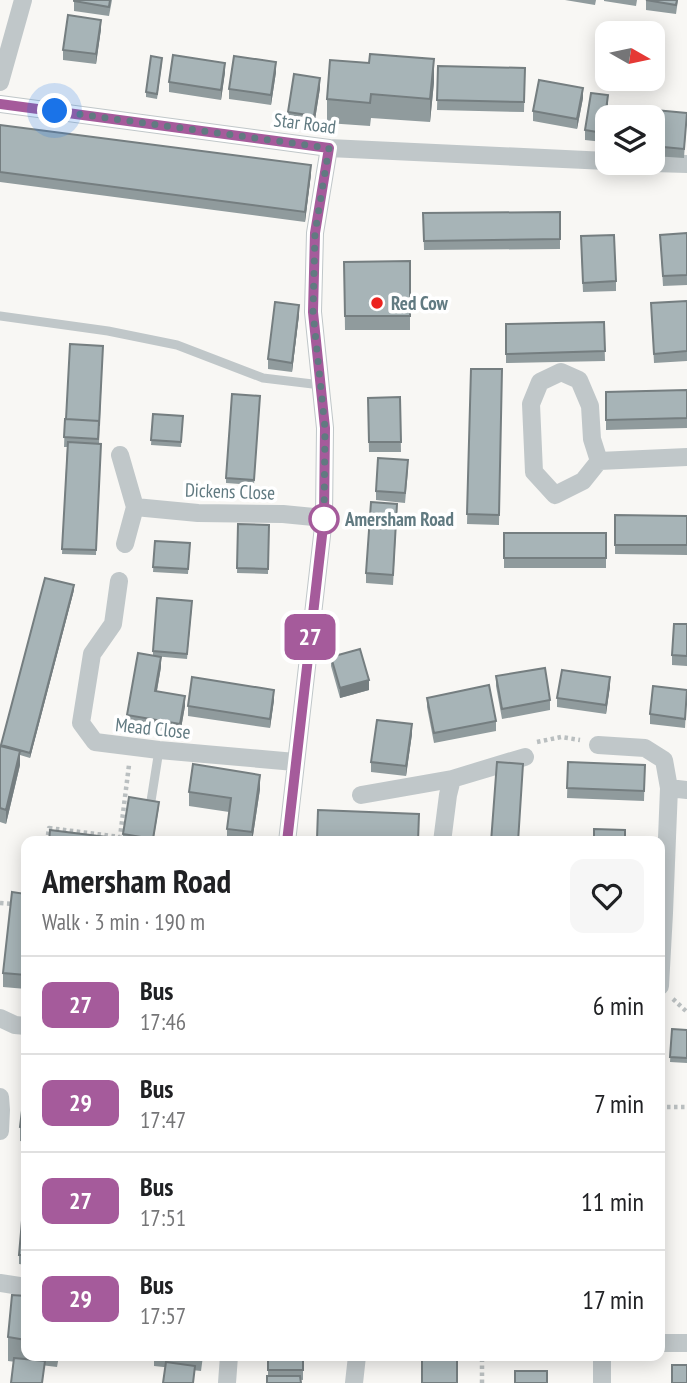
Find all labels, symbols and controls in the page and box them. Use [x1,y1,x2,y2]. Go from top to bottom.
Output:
north arrow [595,21,665,91]
map controls [595,21,665,175]
your location [37,93,72,128]
button: layers [595,105,665,175]
street label: Star Road [272,107,338,139]
place label: Red Cow [391,291,449,315]
marker: Red Cow [369,295,385,311]
street label: Dickens Close [184,477,276,505]
marker: Amersham Road [309,504,339,534]
place label: Amersham Road [344,507,454,531]
line badge: 27 [278,614,342,660]
text: 27 [299,621,321,652]
street label: Mead Close [114,712,192,744]
text: Amersham Road [42,859,231,902]
button: heart [570,859,644,933]
text: Walk · 3 min · 190 m [42,907,205,936]
text: Bus [140,974,173,1007]
text: 27 [69,989,92,1020]
text: 6 min [593,989,644,1022]
text: 17:46 [140,1007,186,1036]
text: Bus [140,1072,173,1105]
text: 29 [69,1087,92,1118]
text: 7 min [594,1087,644,1120]
text: 17:47 [140,1105,186,1134]
text: Bus [140,1170,173,1203]
text: 27 [69,1185,92,1216]
text: 11 min [581,1185,644,1218]
text: 17:51 [140,1203,186,1232]
text: Bus [140,1268,173,1301]
text: 29 [69,1283,92,1314]
text: 17 min [582,1283,644,1316]
text: 17:57 [140,1301,186,1330]

